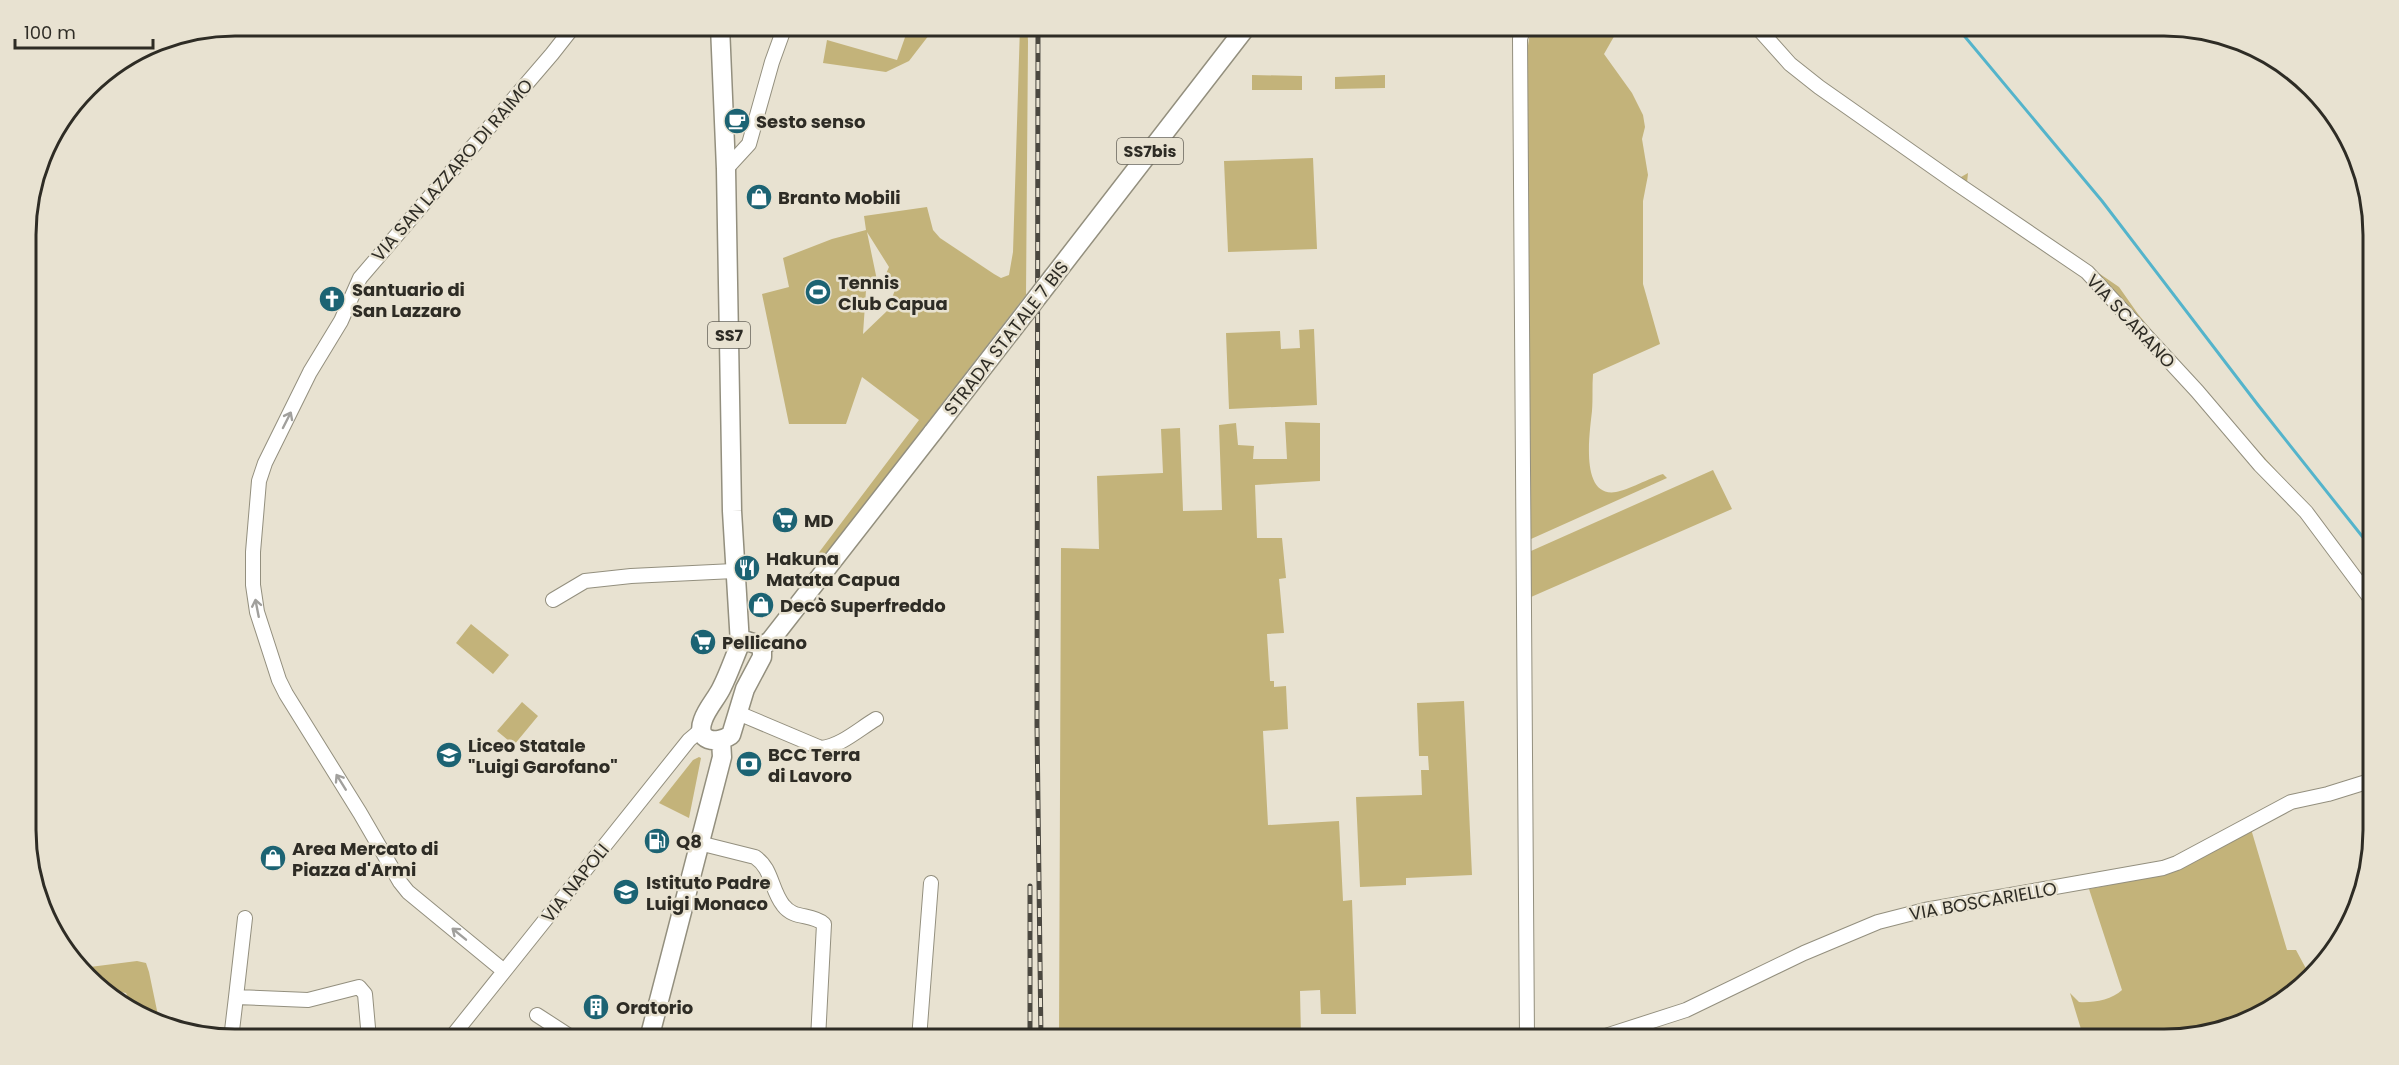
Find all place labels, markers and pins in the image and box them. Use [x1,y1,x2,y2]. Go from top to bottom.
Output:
cafe icon: Sesto senso [722,106,752,136]
place label: Sesto senso [756,109,866,134]
shop icon: Branto Mobili [744,182,774,212]
place label: Branto Mobili [778,185,901,210]
place label: Tennis Club Capua [838,270,948,316]
place label: Santuario di San Lazzaro [352,277,465,323]
sports icon: Tennis Club Capua [803,277,833,307]
church icon: Santuario di San Lazzaro [317,284,347,314]
supermarket icon: MD [770,505,800,535]
place label: MD [804,508,834,533]
place label: Hakuna Matata Capua [766,546,900,592]
restaurant icon: Hakuna Matata Capua [732,553,762,583]
shop icon: Decò Superfreddo [746,590,776,620]
place label: Decò Superfreddo [780,593,946,618]
supermarket icon: Pellicano [688,627,718,657]
place label: Pellicano [722,630,807,655]
place label: Liceo Statale "Luigi Garofano" [468,733,618,779]
school or university icon: Liceo Statale "Luigi Garofano" [434,740,464,770]
place label: BCC Terra di Lavoro [768,742,860,788]
bank icon: BCC Terra di Lavoro [734,749,764,779]
fuel station icon: Q8 [642,826,672,856]
place label: Q8 [676,829,702,854]
place label: Area Mercato di Piazza d'Armi [292,836,439,882]
shop icon: Area Mercato di Piazza d'Armi [258,843,288,873]
place label: Istituto Padre Luigi Monaco [646,870,770,916]
school or university icon: Istituto Padre Luigi Monaco [611,877,641,907]
building icon: Oratorio [581,992,611,1022]
place label: Oratorio [616,995,693,1020]

